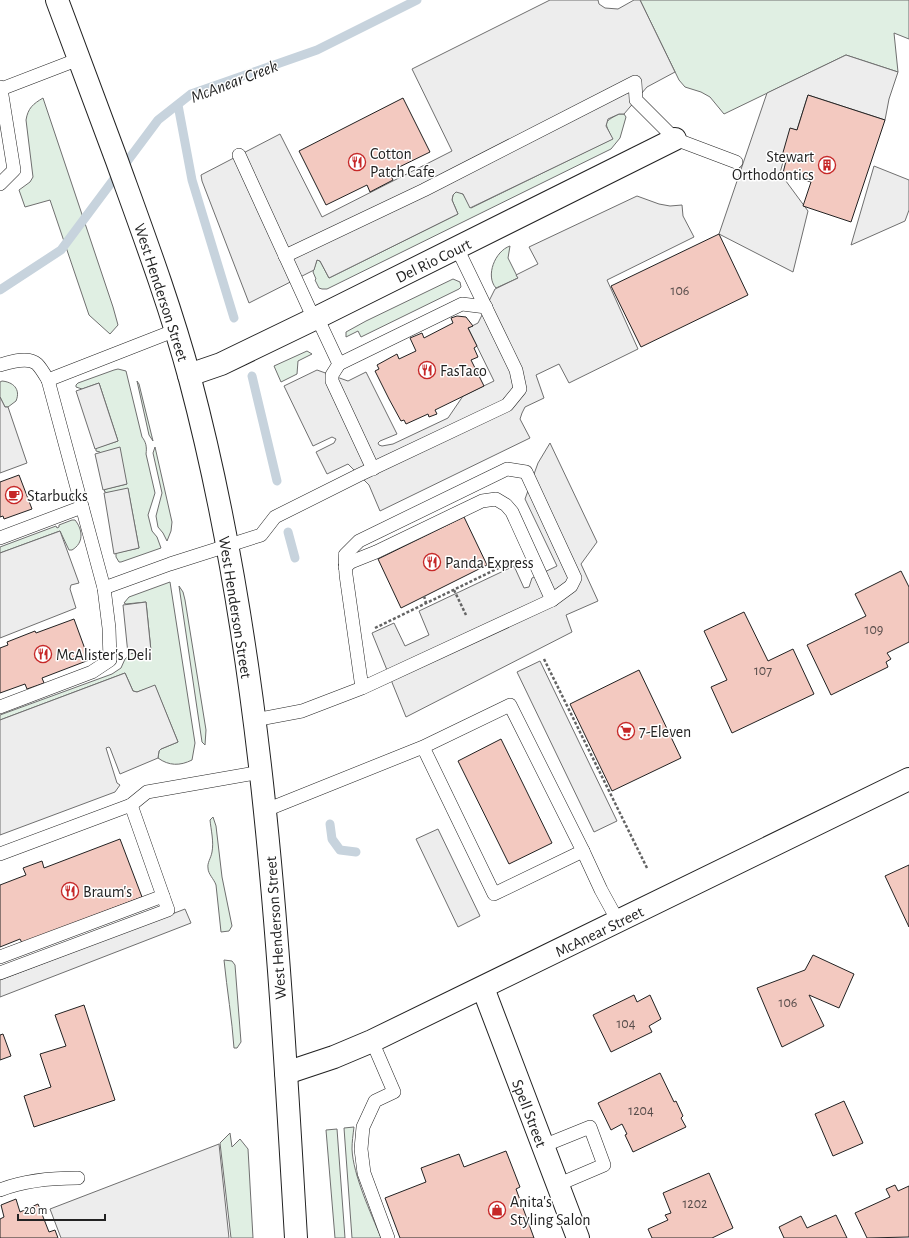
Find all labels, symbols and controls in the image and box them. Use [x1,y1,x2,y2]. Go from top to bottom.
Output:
water label: McAnear Creek [188,57,280,106]
place label: Cotton Patch Cafe [370,146,435,180]
place label: Stewart Orthodontics [732,149,814,183]
restaurant icon: Cotton Patch Cafe [347,152,367,172]
building icon: Stewart Orthodontics [817,155,837,175]
street label: West Henderson Street [131,221,191,363]
street label: Del Rio Court [393,236,474,286]
house number: 106 [671,284,689,298]
restaurant icon: FasTaco [417,360,437,380]
place label: FasTaco [440,363,487,379]
cafe icon: Starbucks [4,485,24,505]
place label: Starbucks [27,488,88,504]
street label: West Henderson Street [216,535,254,679]
restaurant icon: Panda Express [422,552,442,572]
place label: Panda Express [445,555,534,571]
house number: 109 [865,623,883,637]
restaurant icon: McAlister's Deli [33,644,53,664]
place label: McAlister's Deli [56,647,152,663]
house number: 107 [754,664,772,678]
supermarket icon: 7-Eleven [616,721,636,741]
place label: 7-Eleven [639,724,691,740]
street label: West Henderson Street [263,856,289,1000]
restaurant icon: Braum's [60,881,80,901]
place label: Braum's [83,884,132,900]
street label: McAnear Street [553,904,646,960]
house number: 106 [779,996,797,1010]
house number: 104 [617,1017,636,1031]
street label: Spell Street [509,1077,549,1149]
house number: 1204 [628,1104,654,1118]
place label: Anita's Styling Salon [510,1194,591,1229]
scale bar [18,1196,105,1222]
house number: 1202 [683,1197,707,1211]
shop icon: Anita's Styling Salon [487,1200,507,1220]
text: 20 m [24,1204,47,1216]

